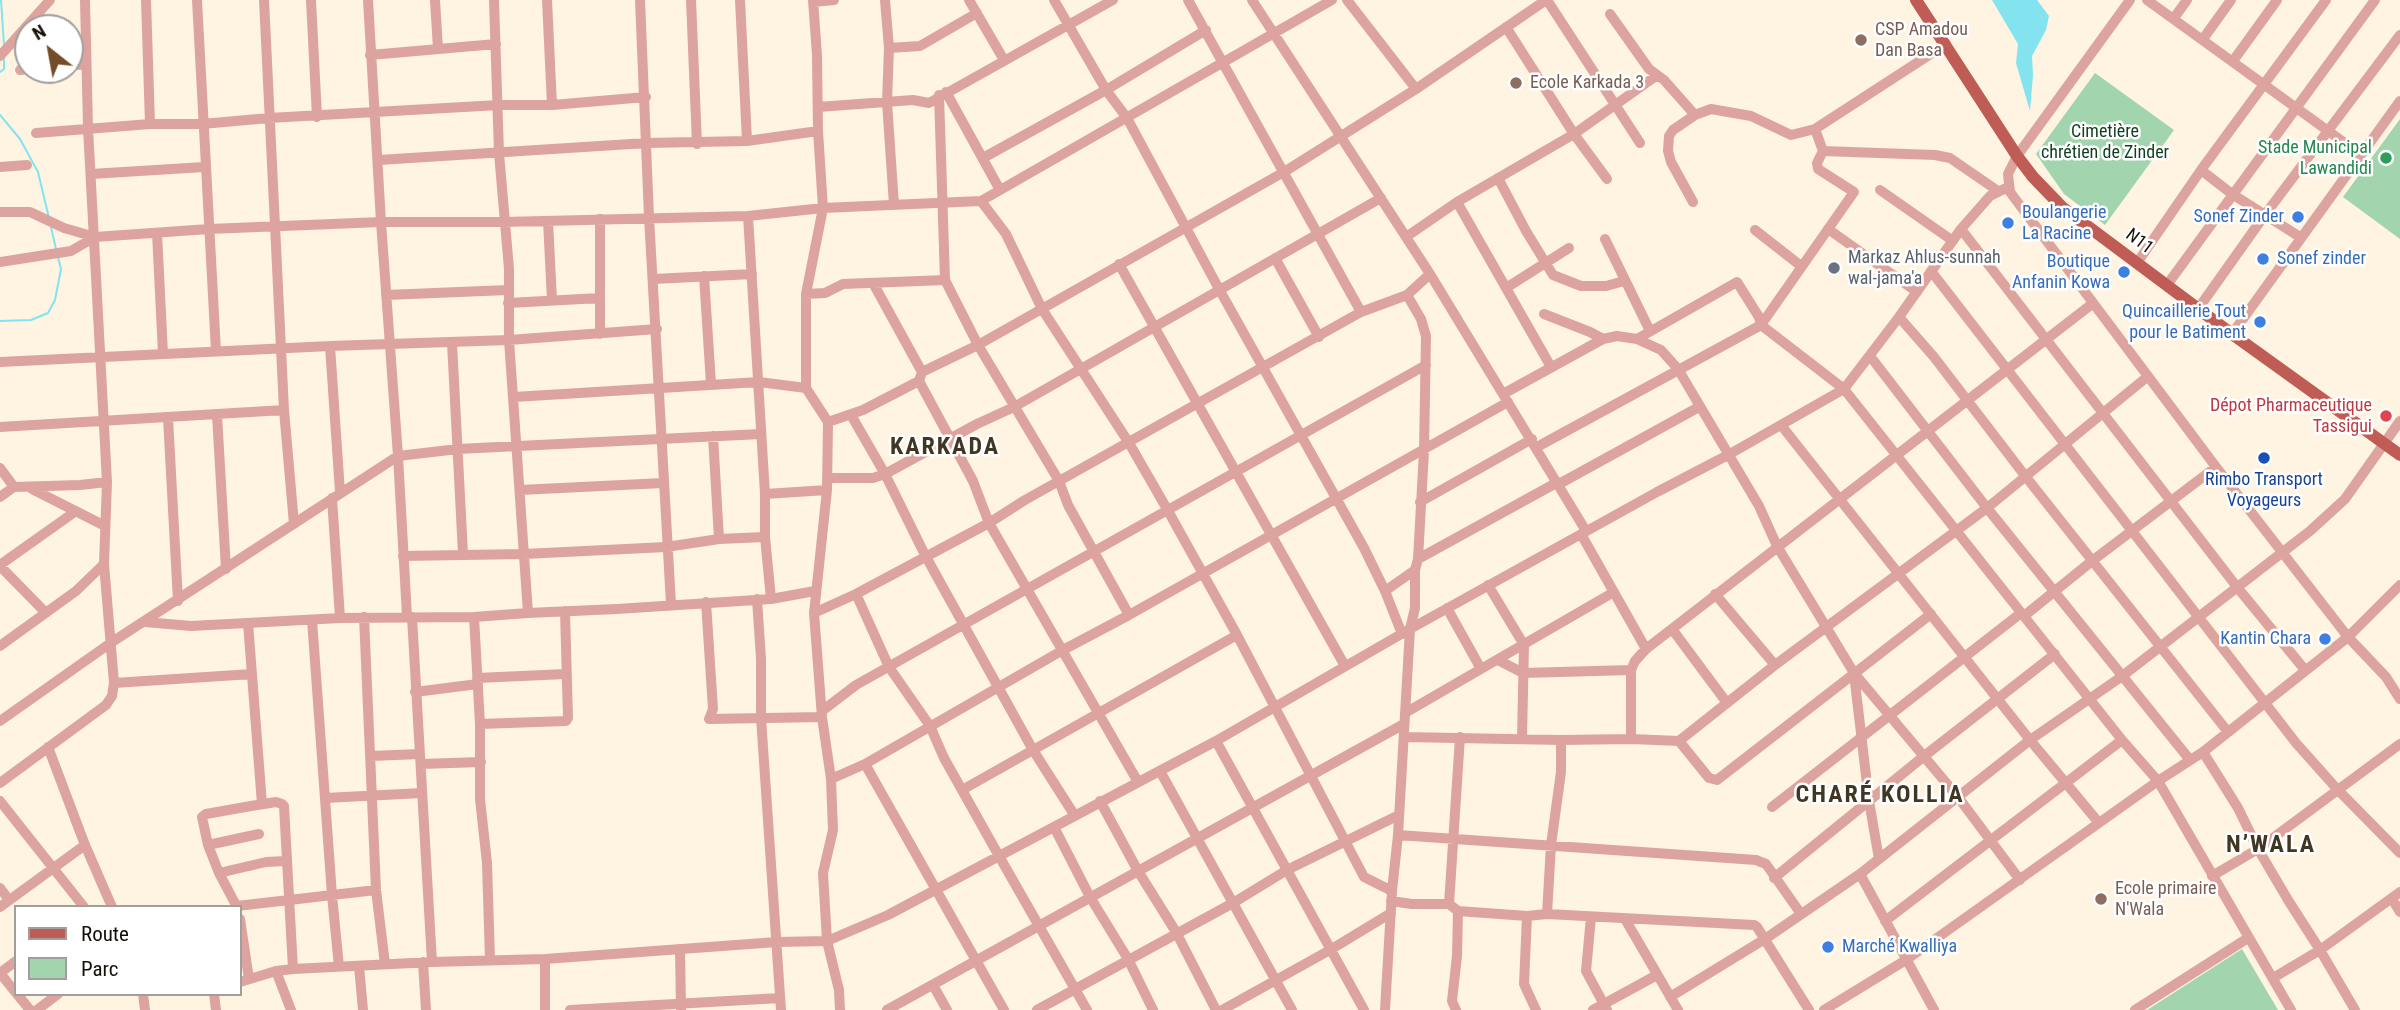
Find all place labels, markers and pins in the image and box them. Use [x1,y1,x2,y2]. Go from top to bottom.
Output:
place label: CSP Amadou Dan Basa [1875,19,1968,61]
marker: CSP Amadou Dan Basa [1853,32,1869,48]
place label: Ecole Karkada 3 [1530,72,1644,94]
marker: Ecole Karkada 3 [1508,75,1524,91]
place label: Stade Municipal Lawandidi [2258,137,2372,180]
marker: Stade Municipal Lawandidi [2378,150,2394,166]
place label: Boulangerie La Racine [2022,202,2106,244]
place label: Sonef Zinder [2194,206,2284,228]
marker: Sonef Zinder [2290,209,2306,225]
marker: Boulangerie La Racine [2000,215,2016,231]
place label: Markaz Ahlus-sunnah wal-jama'a [1848,247,2001,290]
place label: Sonef zinder [2277,248,2366,270]
place label: Boutique Anfanin Kowa [2012,251,2110,294]
marker: Sonef zinder [2255,251,2271,267]
marker: Markaz Ahlus-sunnah wal-jama'a [1826,260,1842,276]
marker: Boutique Anfanin Kowa [2116,264,2132,280]
place label: Quincaillerie Tout pour le Batiment [2122,301,2246,344]
marker: Quincaillerie Tout pour le Batiment [2252,314,2268,330]
place label: Dépot Pharmaceutique Tassigui [2210,395,2372,438]
marker: Dépot Pharmaceutique Tassigui [2378,408,2394,424]
marker: Rimbo Transport Voyageurs [2256,450,2272,466]
place label: Rimbo Transport Voyageurs [2205,469,2323,512]
place label: Kantin Chara [2220,628,2311,650]
marker: Kantin Chara [2317,631,2333,647]
place label: Ecole primaire N'Wala [2115,878,2216,920]
marker: Ecole primaire N'Wala [2093,891,2109,907]
place label: Marché Kwalliya [1842,936,1957,958]
marker: Marché Kwalliya [1820,939,1836,955]

